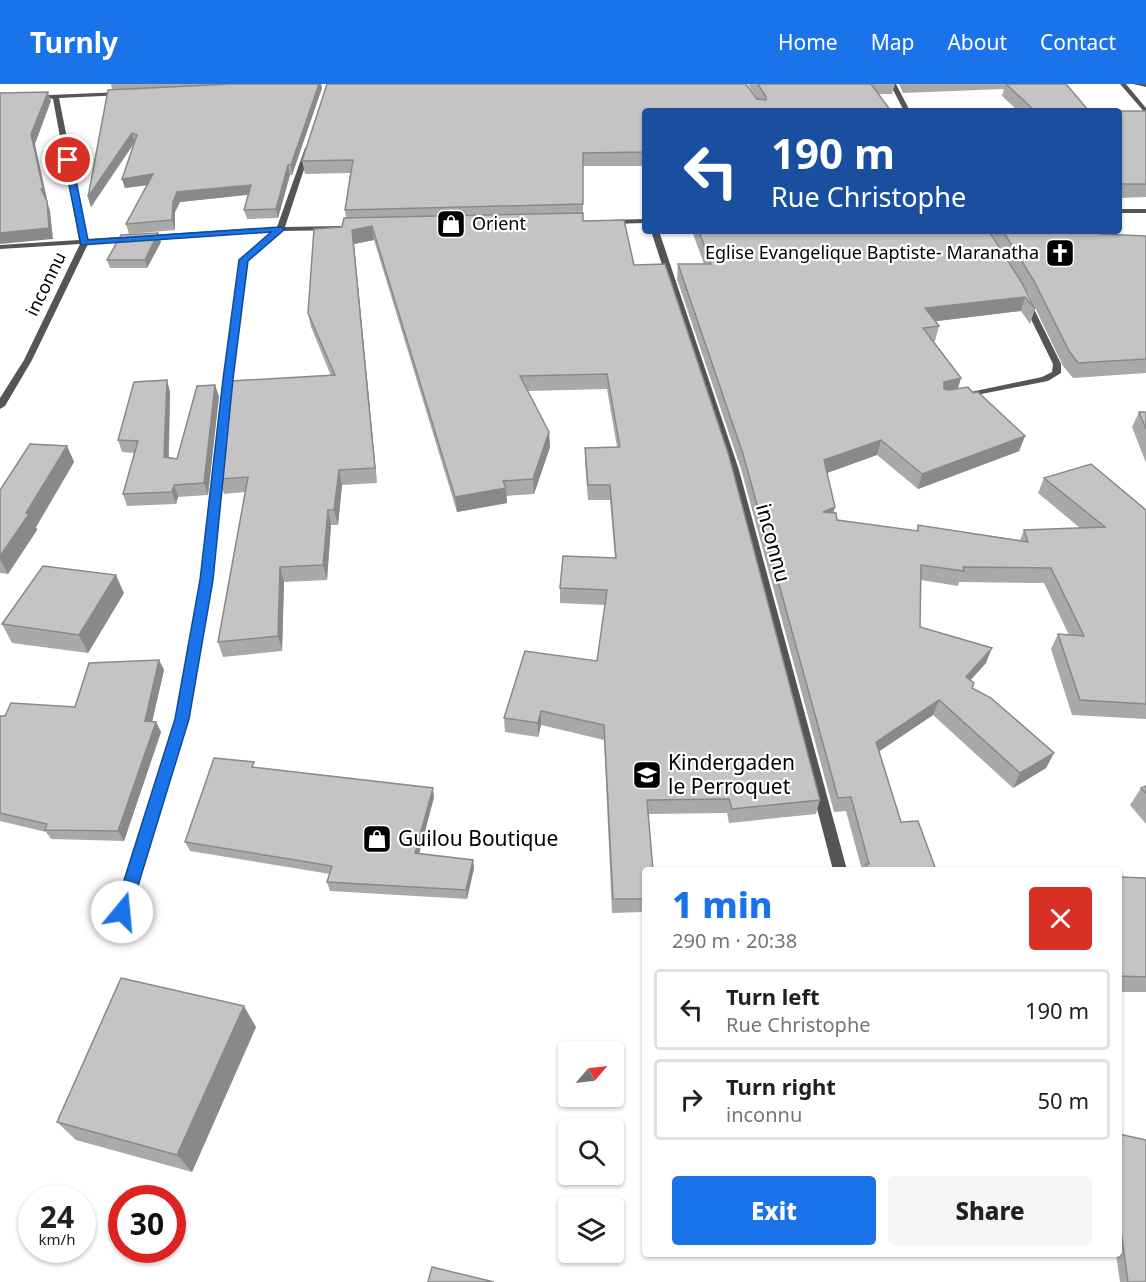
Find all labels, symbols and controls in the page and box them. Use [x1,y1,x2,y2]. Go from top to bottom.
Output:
text: Turnly [30,23,118,61]
text: Home [778,28,838,56]
text: Map [871,28,914,56]
text: About [947,28,1007,56]
text: Contact [1040,28,1116,56]
text: 190 m [771,124,895,181]
icon: left [672,132,750,210]
pin [42,134,93,185]
icon: arrive [51,143,84,176]
text: Rue Christophe [771,178,966,215]
shop icon: Orient [435,208,467,240]
place label: Orient [472,211,526,235]
church icon: Eglise Evangelique Baptiste- Maranatha [1044,237,1076,269]
place label: Eglise Evangelique Baptiste- Maranatha [705,240,1039,264]
street label: inconnu [19,247,71,320]
street label: inconnu [750,500,798,585]
place label: Kindergaden le Perroquet [668,748,795,800]
school or university icon: Kindergaden le Perroquet [631,759,663,791]
shop icon: Guilou Boutique [361,823,393,855]
place label: Guilou Boutique [398,824,558,852]
position arrow [90,880,154,944]
text: 1 min [672,880,773,929]
button: close [1029,887,1092,950]
text: 290 m · 20:38 [672,927,797,954]
text: Turn left [726,981,820,1011]
icon: left [675,993,708,1026]
text: 190 m [1025,995,1089,1025]
text: Rue Christophe [726,1011,871,1038]
north arrow [558,1041,624,1107]
map controls [558,1041,624,1263]
text: Turn right [726,1071,836,1101]
icon: right [675,1083,708,1116]
text: 50 m [1038,1085,1089,1115]
text: inconnu [726,1101,802,1128]
button: search [558,1119,624,1185]
button: Exit [672,1176,876,1245]
button: Share [888,1176,1092,1245]
speed limit sign: 30 [108,1185,186,1263]
text: 24 [40,1196,74,1237]
button: layers [558,1197,624,1263]
text: km/h [39,1229,75,1249]

